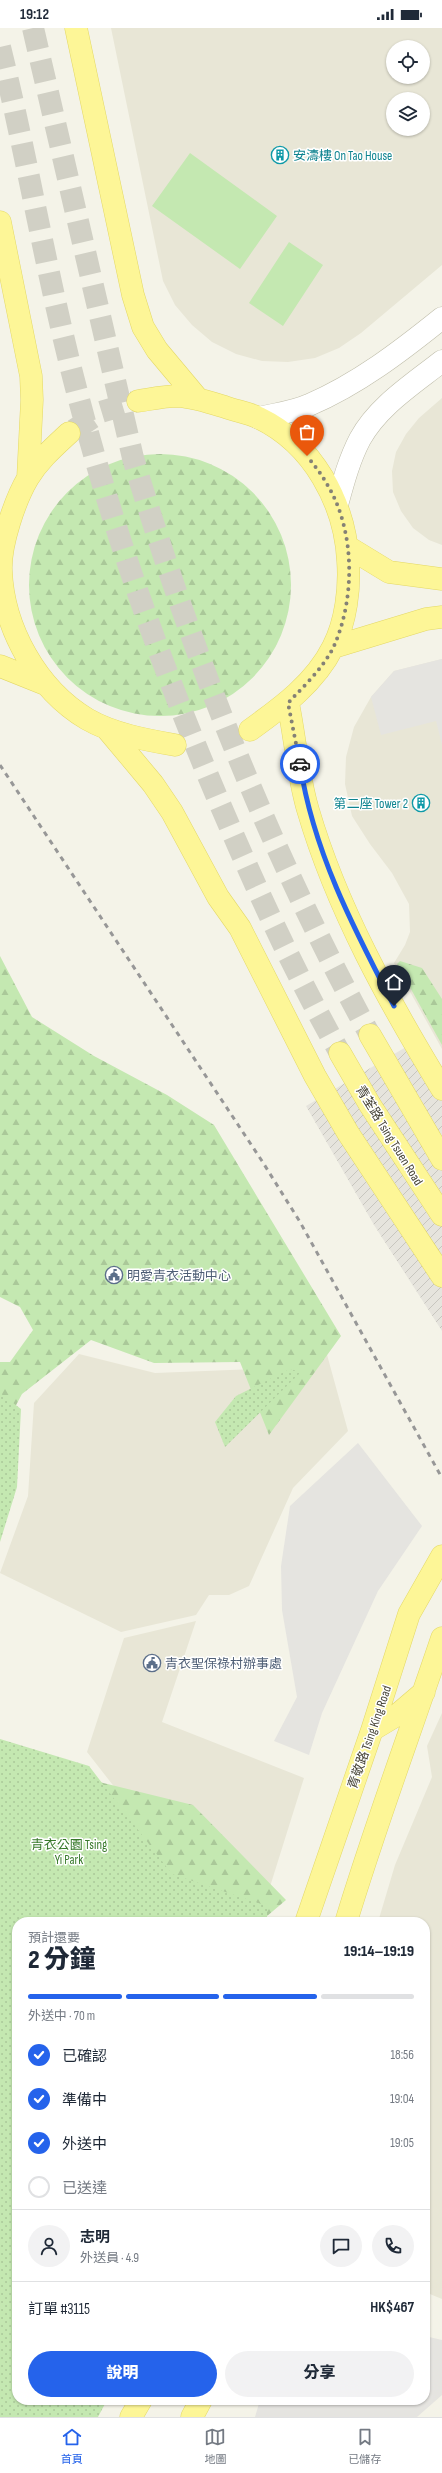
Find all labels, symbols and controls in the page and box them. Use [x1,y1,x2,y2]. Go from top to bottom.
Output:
text: 19:12 [20,5,49,24]
map controls [386,40,430,136]
button: locate [386,40,430,84]
button: layers [386,92,430,136]
building icon: 安濤樓 On Tao House [270,145,290,165]
place label: 安濤樓 On Tao House [293,148,392,164]
pin [290,415,324,456]
icon: bag [296,421,318,443]
courier [280,744,320,784]
icon: car [289,753,311,775]
building icon: 第二座 Tower 2 [411,793,431,813]
place label: 第二座 Tower 2 [334,796,408,812]
pin [377,965,411,1006]
icon: home [383,971,405,993]
street label: 青荃路 Tsing Tsuen Road [352,1083,426,1188]
public building icon: 明愛青衣活動中心 [104,1265,124,1285]
place label: 明愛青衣活動中心 [127,1268,231,1284]
public building icon: 青衣聖保祿村辦事處 [142,1653,162,1673]
place label: 青衣聖保祿村辦事處 [165,1656,282,1672]
street label: 青敬路 Tsing King Road [345,1684,395,1791]
park label: 青衣公園 Tsing Yi Park [31,1837,107,1868]
text: 預計還要 [28,1930,80,1946]
text: 19:14–19:19 [344,1942,414,1961]
text: 2 分鐘 [28,1945,96,1976]
text: 外送中 · 70 m [28,2008,95,2024]
icon: check [28,2044,50,2066]
text: 已確認 [62,2047,107,2066]
text: 18:56 [390,2047,414,2063]
icon: check [28,2088,50,2110]
text: 準備中 [62,2091,107,2110]
text: 19:04 [390,2091,414,2107]
icon: check [28,2132,50,2154]
text: 外送中 [62,2135,107,2154]
text: 19:05 [390,2135,414,2151]
text: 已送達 [62,2179,107,2198]
button: person [28,2225,70,2267]
button: chat [320,2225,362,2267]
button: phone [372,2225,414,2267]
text: 志明 [80,2228,110,2247]
text: 外送員 · 4.9 [80,2250,139,2266]
text: HK$467 [370,2298,414,2317]
text: 訂單 #3115 [28,2300,90,2319]
button: 說明 [28,2351,217,2397]
button: 分享 [225,2351,414,2397]
tab: 首頁 [61,2426,83,2466]
tab: 地圖 [204,2426,226,2466]
tab: 已儲存 [348,2426,381,2466]

